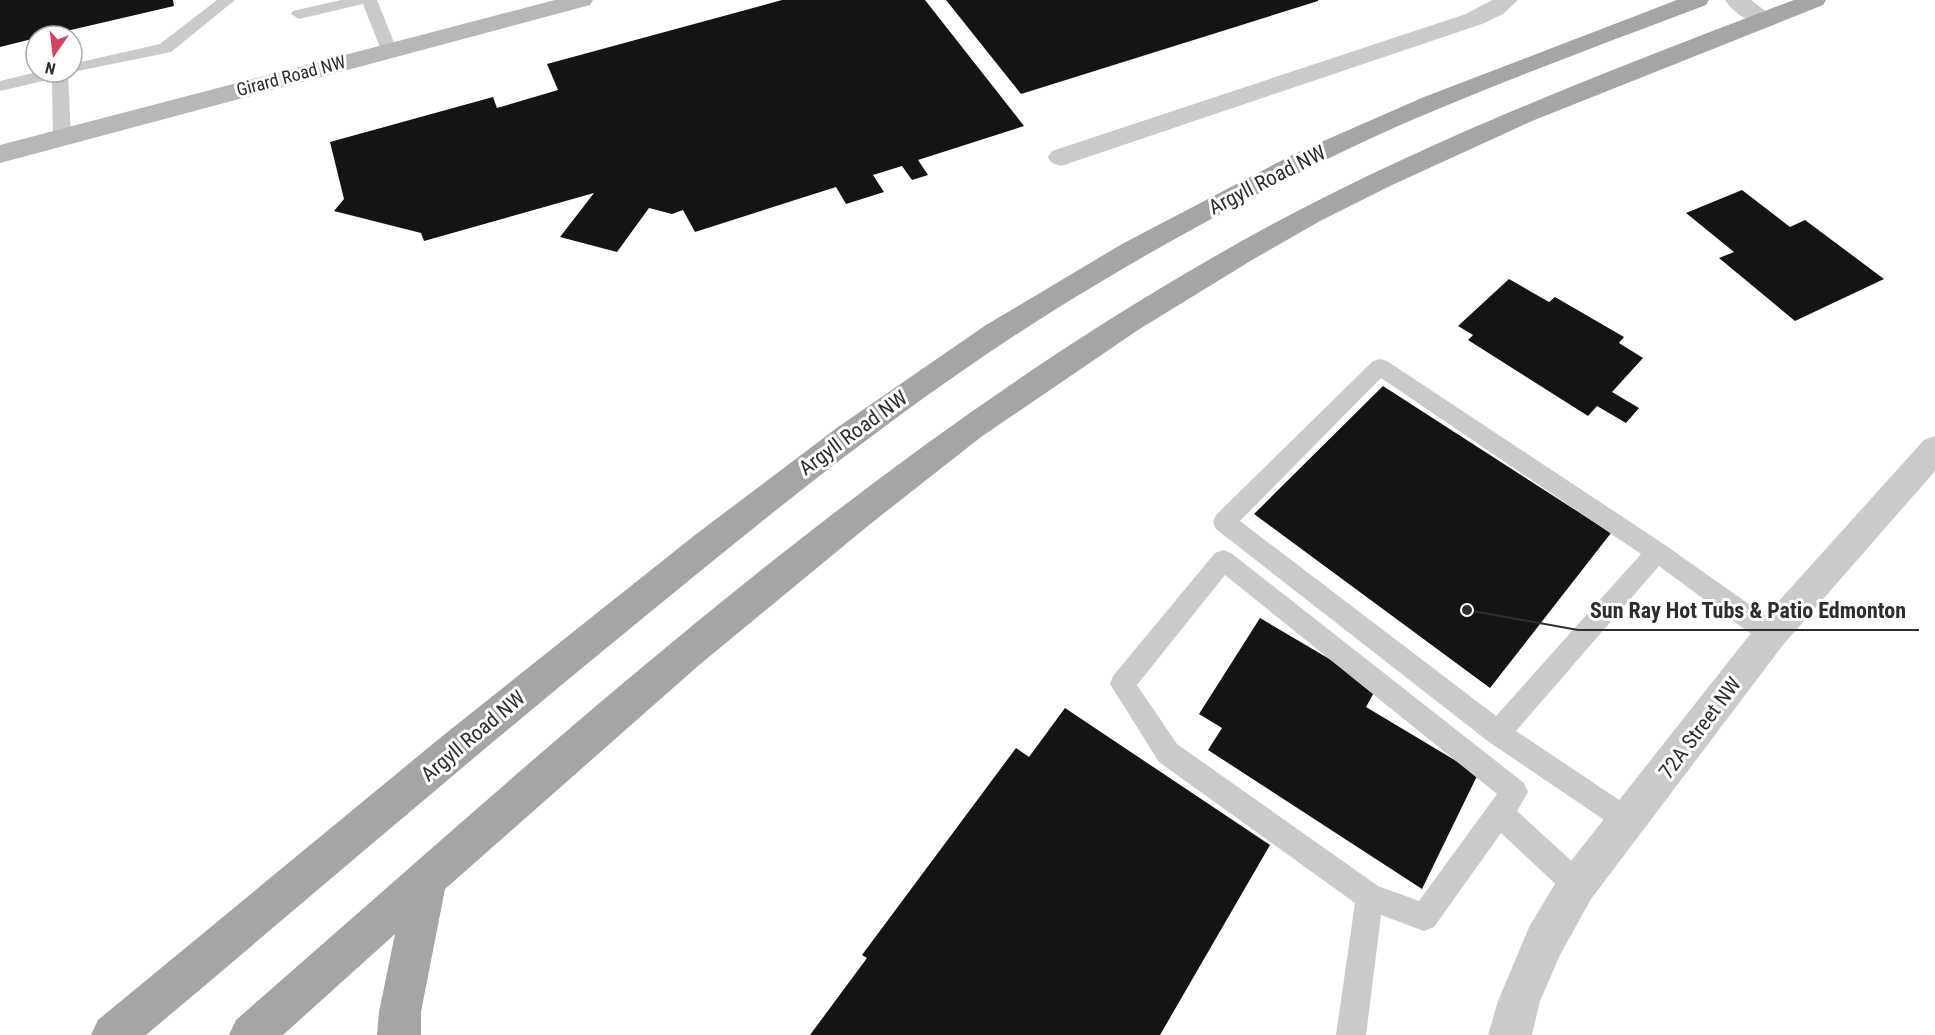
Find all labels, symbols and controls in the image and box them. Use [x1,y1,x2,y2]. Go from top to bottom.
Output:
north arrow [24,24,84,84]
street label: Girard Road NW [234,51,348,100]
text: N [43,58,58,78]
street label: Argyll Road NW [1205,140,1329,220]
street label: Argyll Road NW [794,386,912,480]
callout: Sun Ray Hot Tubs & Patio Edmonton [1578,590,1919,630]
text: Sun Ray Hot Tubs & Patio Edmonton [1590,598,1906,623]
street label: 72A Street NW [1654,673,1746,783]
street label: Argyll Road NW [416,686,530,786]

